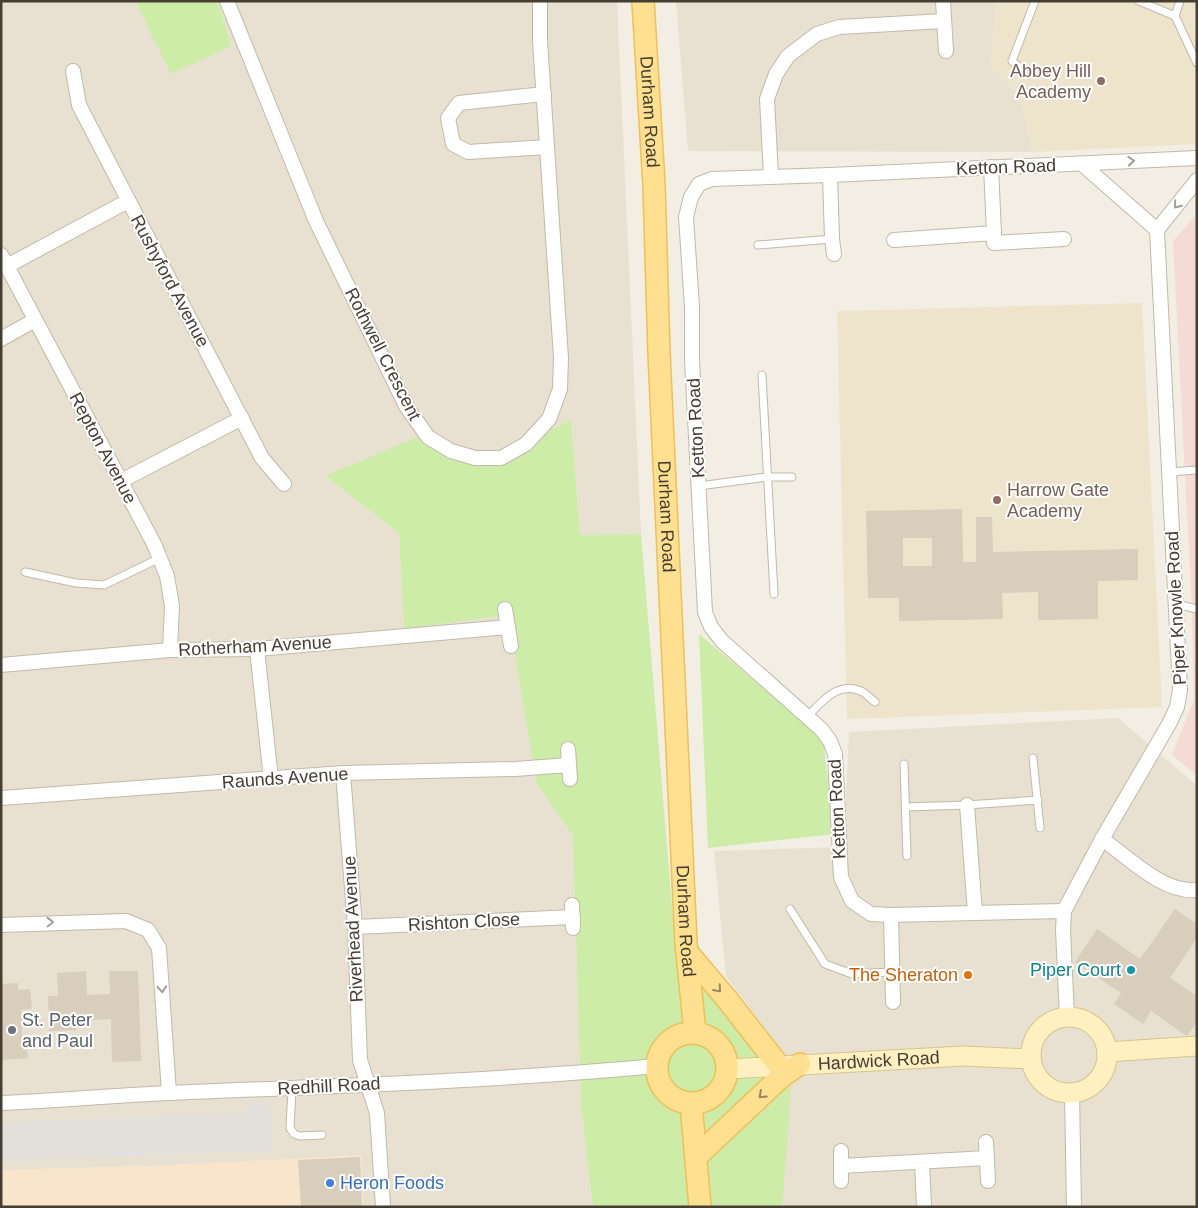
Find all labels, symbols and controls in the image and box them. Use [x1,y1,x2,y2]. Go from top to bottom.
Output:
street label: Durham Road [636,55,663,168]
place label: Abbey Hill Academy [1010,61,1091,102]
marker: Abbey Hill Academy [1095,75,1107,87]
street label: Ketton Road [956,155,1056,179]
one-way arrow [1127,156,1135,167]
one-way arrow [1174,199,1182,208]
street label: Rushyford Avenue [127,212,213,350]
street label: Rothwell Crescent [341,284,425,424]
street label: Ketton Road [683,378,709,478]
street label: Repton Avenue [65,389,141,507]
street label: Durham Road [654,460,679,573]
place label: Harrow Gate Academy [1007,480,1109,521]
marker: Harrow Gate Academy [991,494,1003,506]
street label: Piper Knowle Road [1162,531,1190,685]
street label: Rotherham Avenue [178,632,332,660]
street label: Ketton Road [824,759,850,859]
street label: Raunds Avenue [221,764,349,792]
street label: Riverhead Avenue [339,855,367,1003]
street label: Durham Road [672,865,699,978]
street label: Rishton Close [408,909,520,935]
one-way arrow [46,917,54,927]
place label: Piper Court [1030,960,1121,980]
marker: Piper Court [1125,964,1137,976]
place label: The Sheraton [849,965,958,985]
marker: The Sheraton [962,969,974,981]
one-way arrow [713,983,722,992]
one-way arrow [157,986,168,994]
place label: St. Peter and Paul [22,1010,93,1051]
marker: St. Peter and Paul [6,1024,18,1036]
street label: Hardwick Road [817,1047,940,1074]
street label: Redhill Road [277,1073,381,1099]
one-way arrow [759,1089,768,1098]
place label: Heron Foods [340,1173,444,1193]
marker: Heron Foods [324,1177,336,1189]

